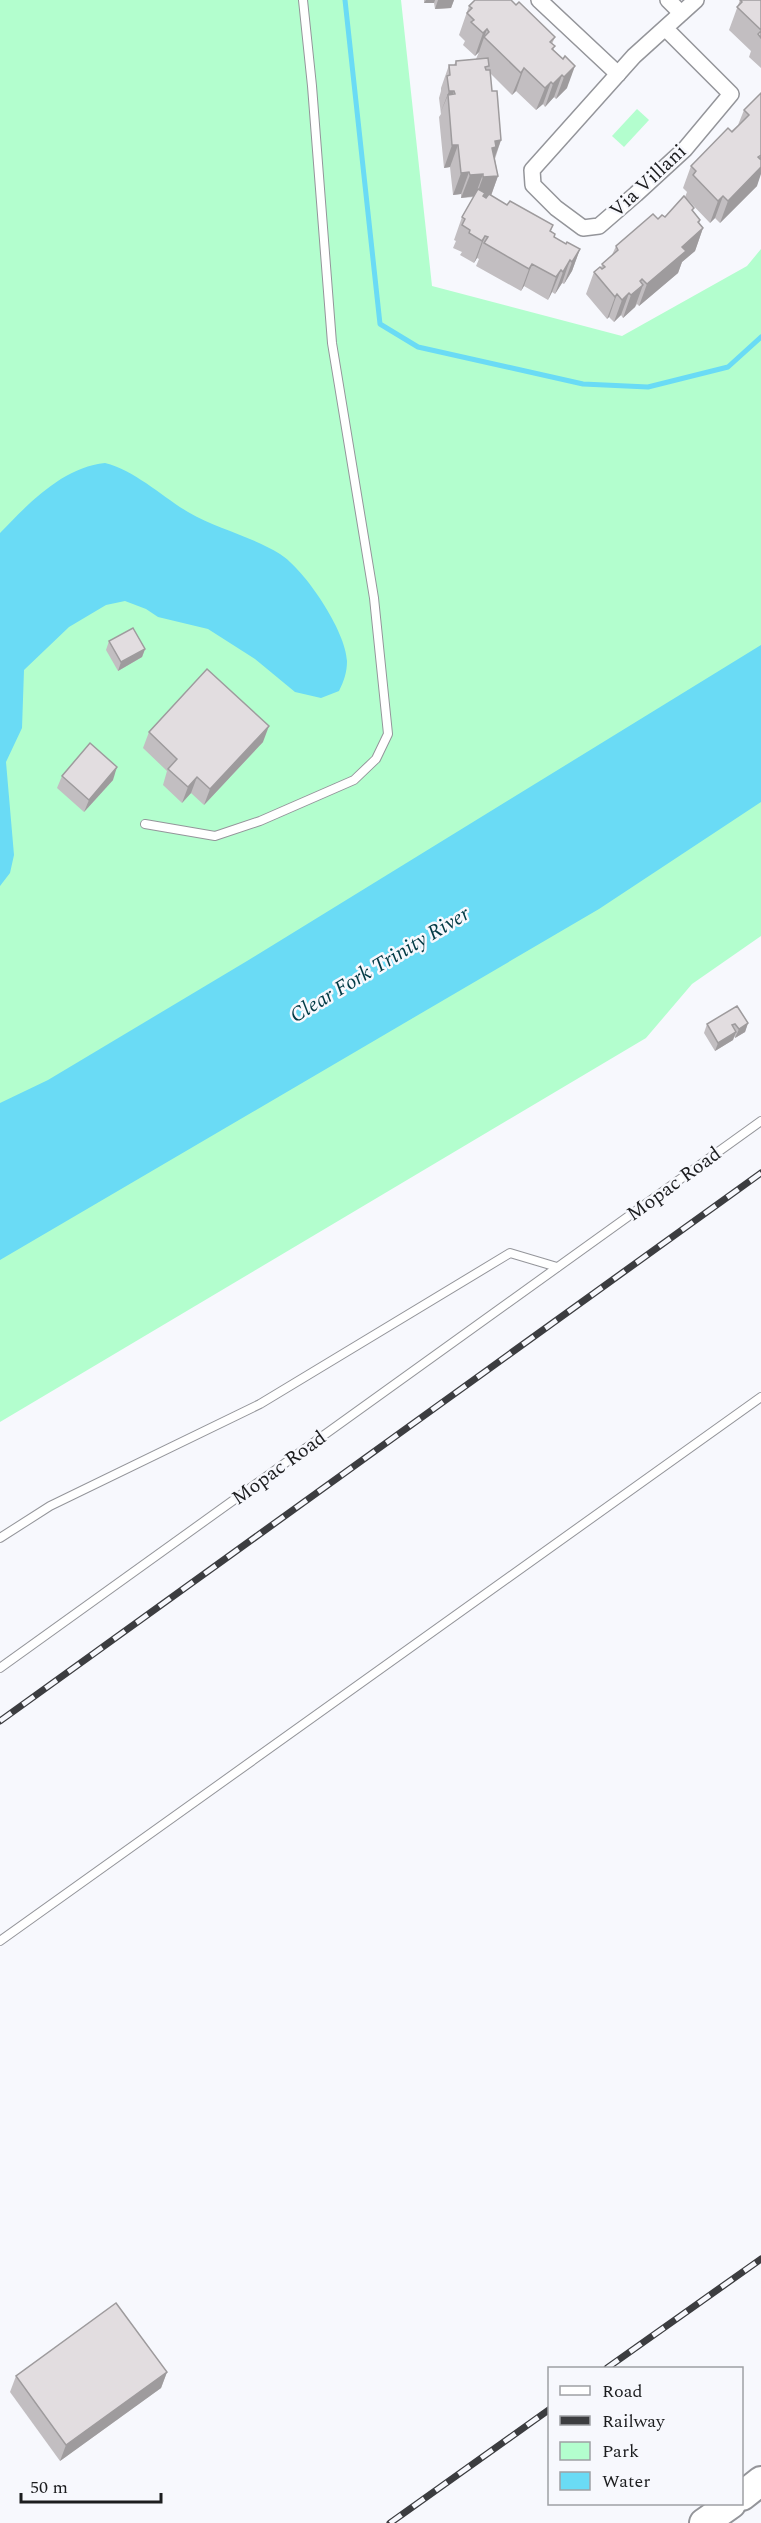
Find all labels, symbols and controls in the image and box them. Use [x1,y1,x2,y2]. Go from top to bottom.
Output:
street label: Via Villani [603,137,693,225]
water label: Clear Fork Trinity River [284,898,477,1031]
street label: Mopac Road [620,1139,728,1229]
street label: Mopac Road [225,1423,333,1513]
legend [548,2367,743,2505]
text: Road [602,2378,643,2405]
text: Railway [602,2408,666,2435]
text: Park [602,2438,639,2465]
scale bar [21,2466,160,2504]
text: Water [602,2468,650,2495]
text: 50 m [30,2474,68,2501]

